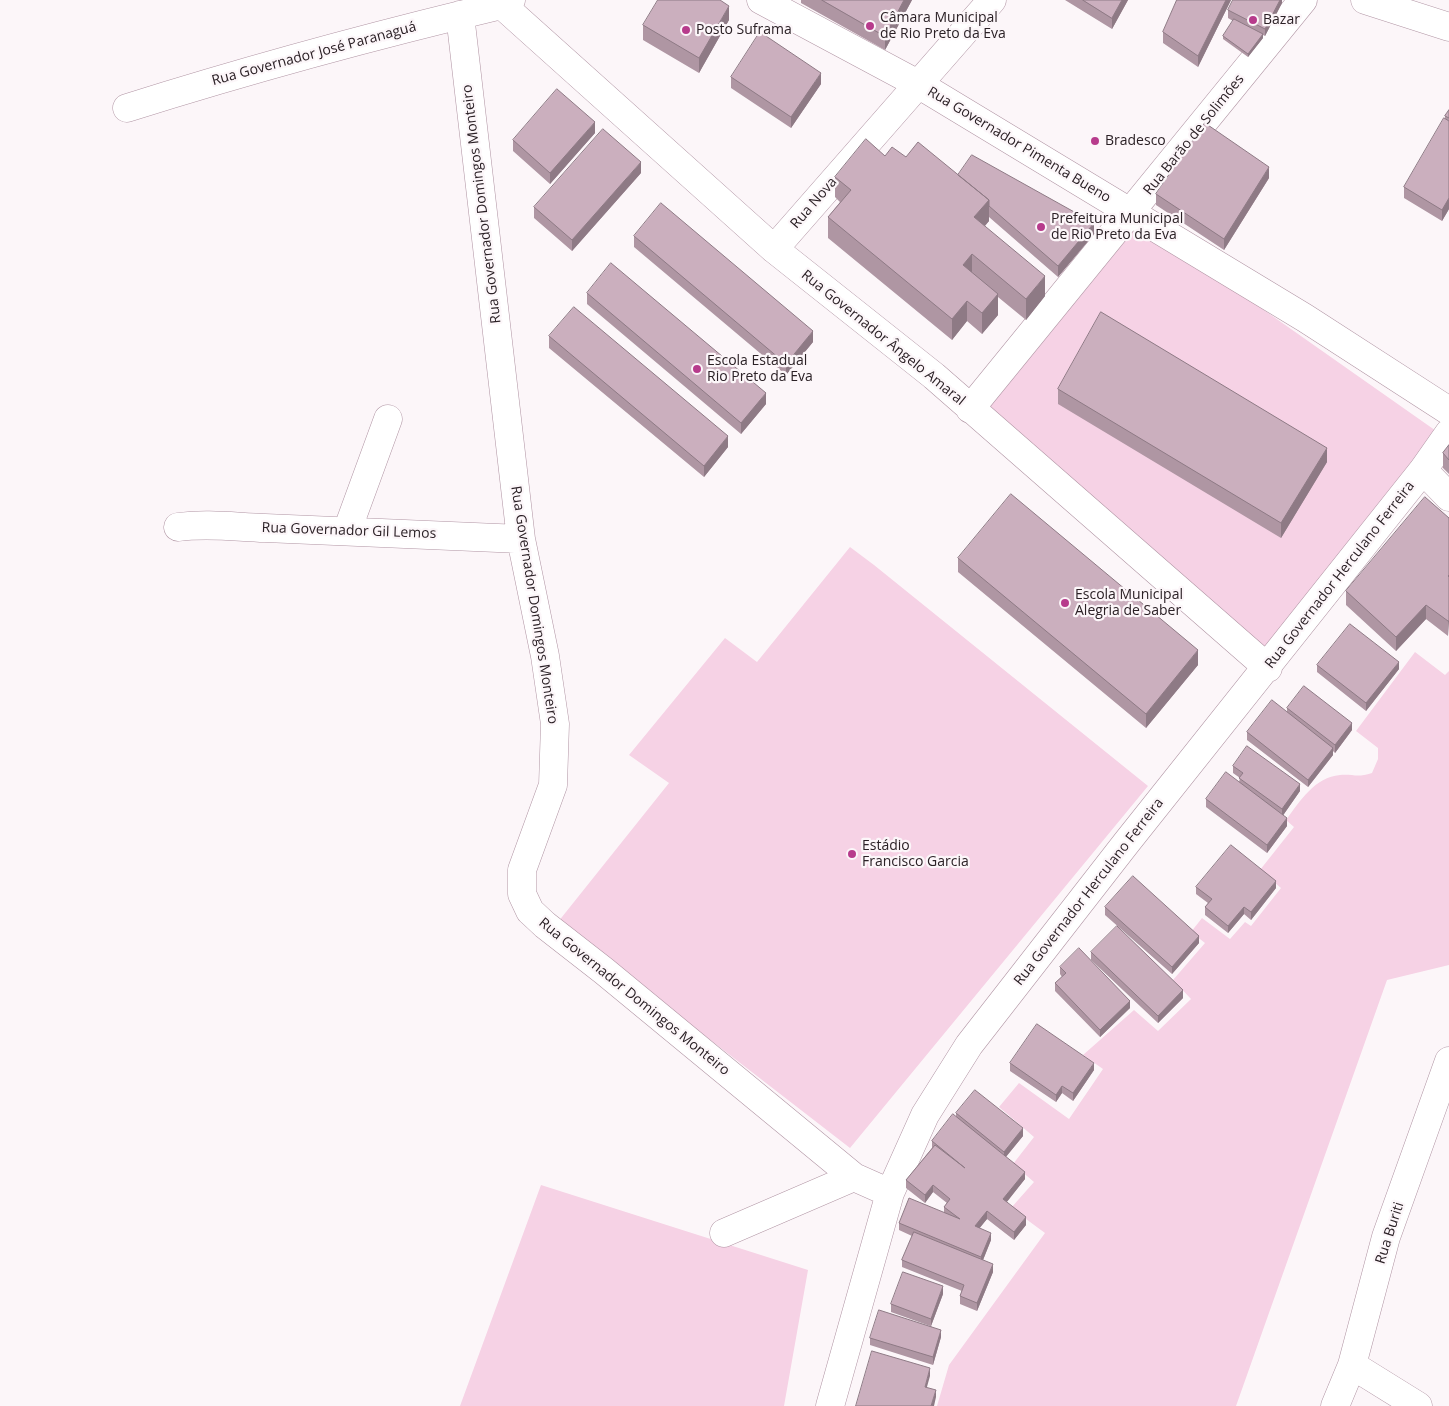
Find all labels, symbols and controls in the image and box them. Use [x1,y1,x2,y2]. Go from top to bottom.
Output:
place label: Câmara Municipal de Rio Preto da Eva [880,10,1006,42]
place label: Bazar [1263,12,1300,28]
marker: Bazar [1247,14,1259,26]
street label: Rua Governador José Paranaguá [210,19,418,89]
marker: Câmara Municipal de Rio Preto da Eva [864,20,876,32]
place label: Posto Suframa [696,22,792,38]
marker: Posto Suframa [680,24,692,36]
street label: Rua Barão de Solimões [1140,71,1248,199]
street label: Rua Governador Domingos Monteiro [459,84,505,324]
street label: Rua Governador Pimenta Bueno [924,84,1114,206]
place label: Bradesco [1105,133,1166,149]
marker: Bradesco [1089,135,1101,147]
street label: Rua Nova [787,174,841,232]
place label: Prefeitura Municipal de Rio Preto da Eva [1051,211,1183,243]
marker: Prefeitura Municipal de Rio Preto da Eva [1035,221,1047,233]
street label: Rua Governador Ângelo Amaral [798,267,968,409]
place label: Escola Estadual Rio Preto da Eva [707,353,813,386]
marker: Escola Estadual Rio Preto da Eva [691,363,703,375]
street label: Rua Governador Herculano Ferreira [1262,478,1418,672]
street label: Rua Governador Domingos Monteiro [507,485,561,725]
street label: Rua Governador Gil Lemos [261,520,437,542]
place label: Escola Municipal Alegria de Saber [1075,587,1183,620]
marker: Escola Municipal Alegria de Saber [1059,597,1071,609]
street label: Rua Governador Herculano Ferreira [1011,795,1167,989]
place label: Estádio Francisco Garcia [862,838,969,870]
marker: Estádio Francisco Garcia [846,848,858,860]
street label: Rua Governador Domingos Monteiro [535,915,733,1079]
street label: Rua Buriti [1372,1200,1408,1266]

